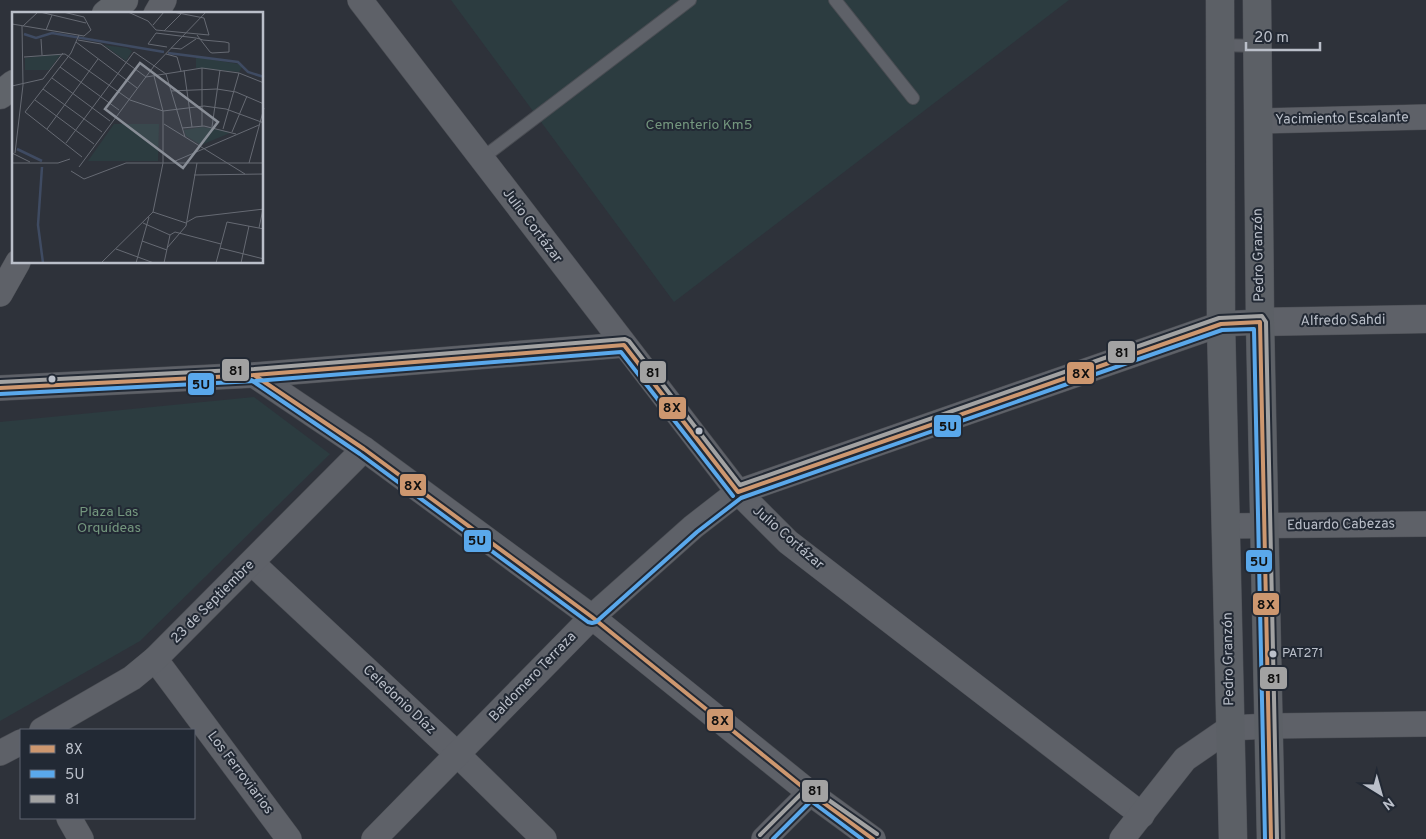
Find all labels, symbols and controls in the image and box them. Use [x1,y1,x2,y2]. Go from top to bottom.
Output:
inset map [12,12,264,264]
scale bar [1246,20,1320,52]
text: 20 m [1254,29,1289,48]
street label: Yacimiento Escalante [1275,109,1409,129]
park label: Cementerio Km5 [646,117,752,134]
street label: Julio Cortázar [498,185,566,267]
street label: Pedro Granzón [1250,208,1268,302]
street label: Alfredo Sahdi [1300,312,1386,330]
line badge: 81 [1107,340,1136,364]
text: 81 [1115,345,1129,362]
line badge: 81 [221,358,250,382]
line badge: 81 [639,360,667,384]
line badge: 8X [1066,361,1095,385]
text: 81 [229,363,243,380]
text: 81 [646,365,660,382]
text: 8X [1072,366,1090,383]
line badge: 5U [187,372,215,396]
unlabelled marker [47,374,57,384]
text: 5U [192,377,210,394]
line badge: 8X [658,396,687,420]
text: 8X [663,400,681,417]
line badge: 5U [933,414,962,438]
text: 5U [939,419,957,436]
unlabelled marker [694,426,704,436]
line badge: 8X [399,473,427,497]
text: 8X [404,478,422,495]
street label: Julio Cortázar [749,502,828,574]
park label: Plaza Las Orquídeas [77,504,141,537]
street label: Eduardo Cabezas [1287,516,1395,534]
line badge: 5U [463,529,492,553]
text: 5U [468,533,486,550]
line badge: 5U [1245,549,1273,573]
text: 5U [1250,554,1268,571]
street label: 23 de Septiembre [168,557,258,647]
line badge: 8X [1252,592,1280,616]
text: 8X [1257,597,1275,614]
street label: Pedro Granzón [1220,612,1238,706]
street label: Baldomero Terraza [486,629,580,725]
place label: PAT271 [1282,646,1323,662]
marker: PAT271 [1268,649,1278,659]
street label: Celedonio Díaz [359,662,439,738]
line badge: 81 [1259,666,1288,690]
text: 81 [1267,671,1281,688]
line badge: 8X [706,708,734,732]
text: 8X [711,713,729,730]
street label: Los Ferroviarios [203,728,277,818]
legend [20,729,195,819]
text: 8X [65,741,83,760]
text: 5U [65,766,85,785]
north arrow [1356,769,1406,819]
line badge: 81 [801,779,829,803]
text: 81 [808,783,822,800]
text: 81 [65,791,80,810]
text: N [1379,793,1397,813]

